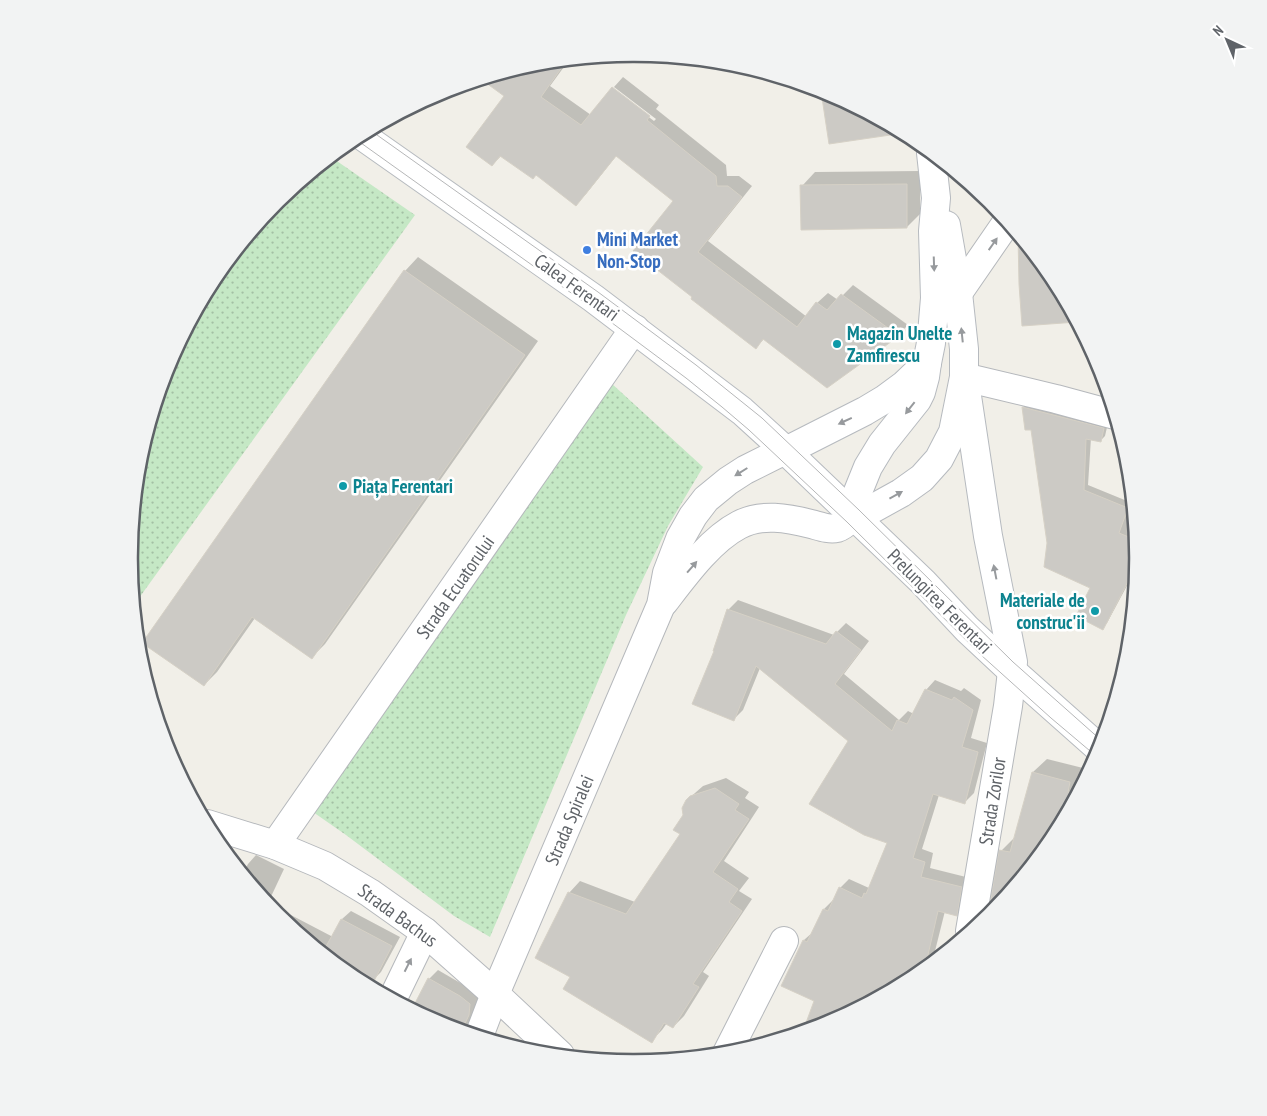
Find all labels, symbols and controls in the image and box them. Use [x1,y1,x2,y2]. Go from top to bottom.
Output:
north arrow [1202,15,1252,65]
text: N [1209,22,1227,40]
place label: Mini Market Non-Stop [597,227,678,273]
one-way arrow [988,237,998,250]
marker: Mini Market Non-Stop [581,244,593,256]
street label: Calea Ferentari [530,248,624,326]
one-way arrow [930,257,938,273]
place label: Magazin Unelte Zamfirescu [847,321,952,367]
one-way arrow [958,326,966,342]
marker: Magazin Unelte Zamfirescu [831,338,843,350]
one-way arrow [905,401,916,414]
one-way arrow [838,418,852,426]
one-way arrow [735,468,748,477]
place label: Piața Ferentari [353,474,453,499]
marker: Piața Ferentari [337,480,349,492]
one-way arrow [890,491,903,500]
street label: Strada Ecuatorului [411,531,499,643]
street label: Prelungirea Ferentari [883,544,997,658]
one-way arrow [686,562,698,574]
one-way arrow [991,564,999,580]
place label: Materiale de construc'ii [1000,588,1085,634]
marker: Materiale de construc'ii [1089,605,1101,617]
street label: Strada Zorilor [973,755,1011,847]
street label: Strada Spiralei [539,771,599,869]
street label: Strada Bachus [354,878,442,952]
one-way arrow [405,958,413,972]

